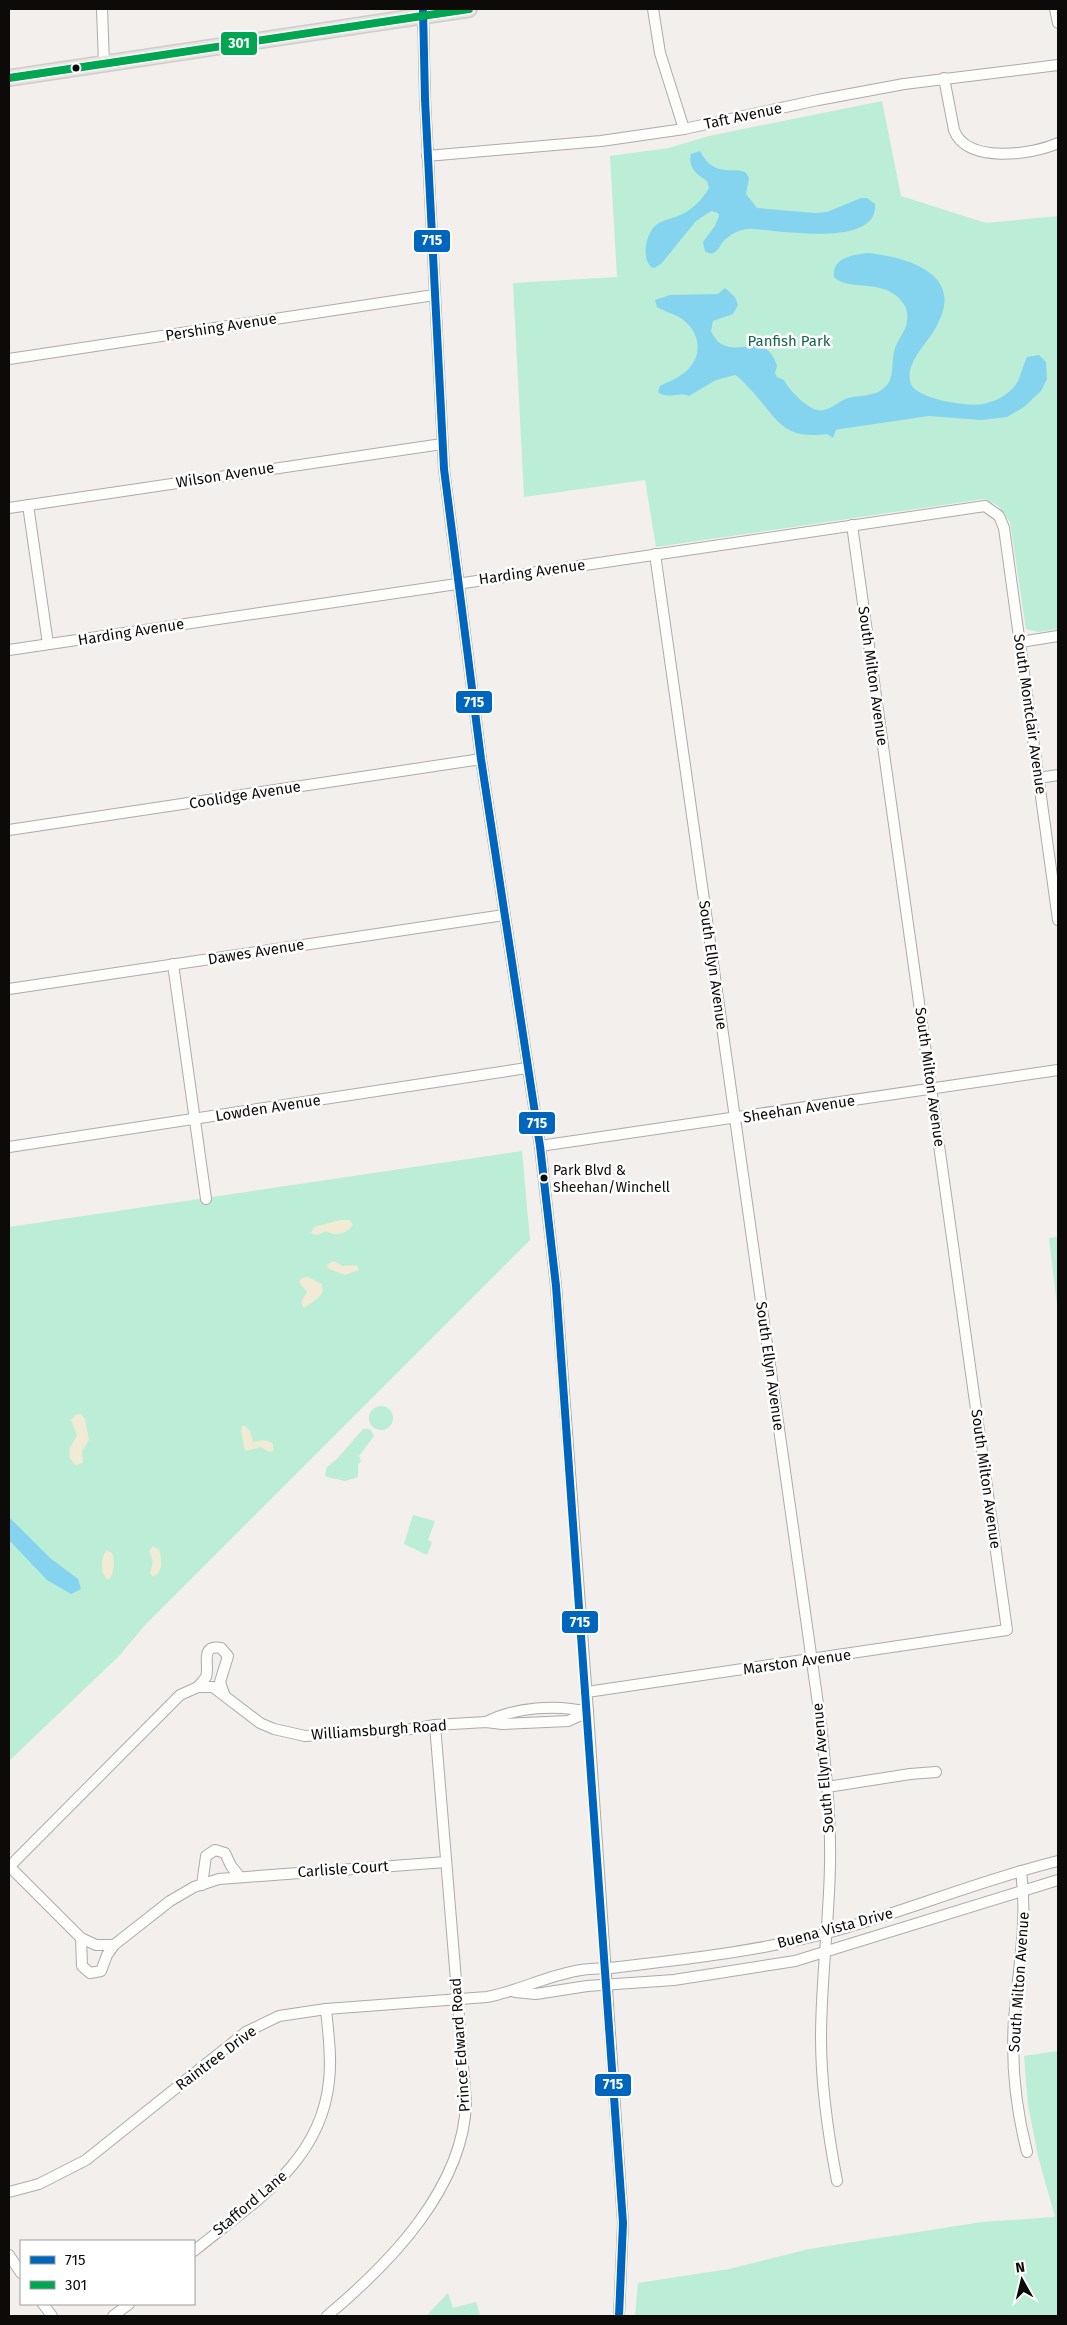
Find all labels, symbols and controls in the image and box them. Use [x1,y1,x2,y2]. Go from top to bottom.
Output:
line badge: 301 [220,31,258,56]
text: 301 [227,35,250,52]
unlabelled marker [71,63,81,73]
street label: Taft Avenue [702,99,784,133]
line badge: 715 [413,229,451,253]
text: 715 [422,232,443,249]
street label: Pershing Avenue [164,309,278,345]
park label: Panfish Park [748,332,831,350]
street label: Wilson Avenue [175,458,275,492]
street label: Harding Avenue [478,556,586,588]
street label: South Milton Avenue [854,605,892,747]
street label: Harding Avenue [77,615,185,649]
street label: South Montclair Avenue [1010,633,1050,795]
line badge: 715 [455,690,493,714]
text: 715 [464,694,485,711]
street label: Coolidge Avenue [188,777,302,813]
street label: South Ellyn Avenue [695,899,731,1031]
street label: Dawes Avenue [207,936,305,968]
street label: South Milton Avenue [911,1006,949,1148]
street label: Lowden Avenue [214,1091,322,1125]
street label: Sheehan Avenue [742,1091,856,1127]
line badge: 715 [518,1111,556,1135]
text: 715 [527,1115,548,1132]
place label: Park Blvd & Sheehan/Winchell [553,1162,670,1196]
marker: Park Blvd & Sheehan/Winchell [539,1173,549,1183]
street label: South Ellyn Avenue [752,1300,788,1432]
street label: South Milton Avenue [967,1408,1005,1550]
line badge: 715 [561,1610,599,1634]
text: 715 [570,1614,591,1631]
street label: Marston Avenue [742,1646,852,1678]
street label: South Ellyn Avenue [808,1702,838,1834]
street label: Williamsburgh Road [311,1716,447,1744]
street label: Carlisle Court [297,1857,390,1881]
street label: Buena Vista Drive [775,1904,895,1952]
street label: South Milton Avenue [1005,1911,1033,2053]
street label: Prince Edward Road [446,1977,474,2113]
street label: Raintree Drive [172,2022,260,2094]
line badge: 715 [594,2073,632,2097]
text: 715 [603,2076,624,2093]
street label: Stafford Lane [209,2167,291,2239]
legend [20,2240,195,2305]
text: 715 [65,2251,85,2269]
north arrow [997,2255,1047,2305]
text: N [1014,2259,1026,2277]
text: 301 [65,2276,87,2294]

